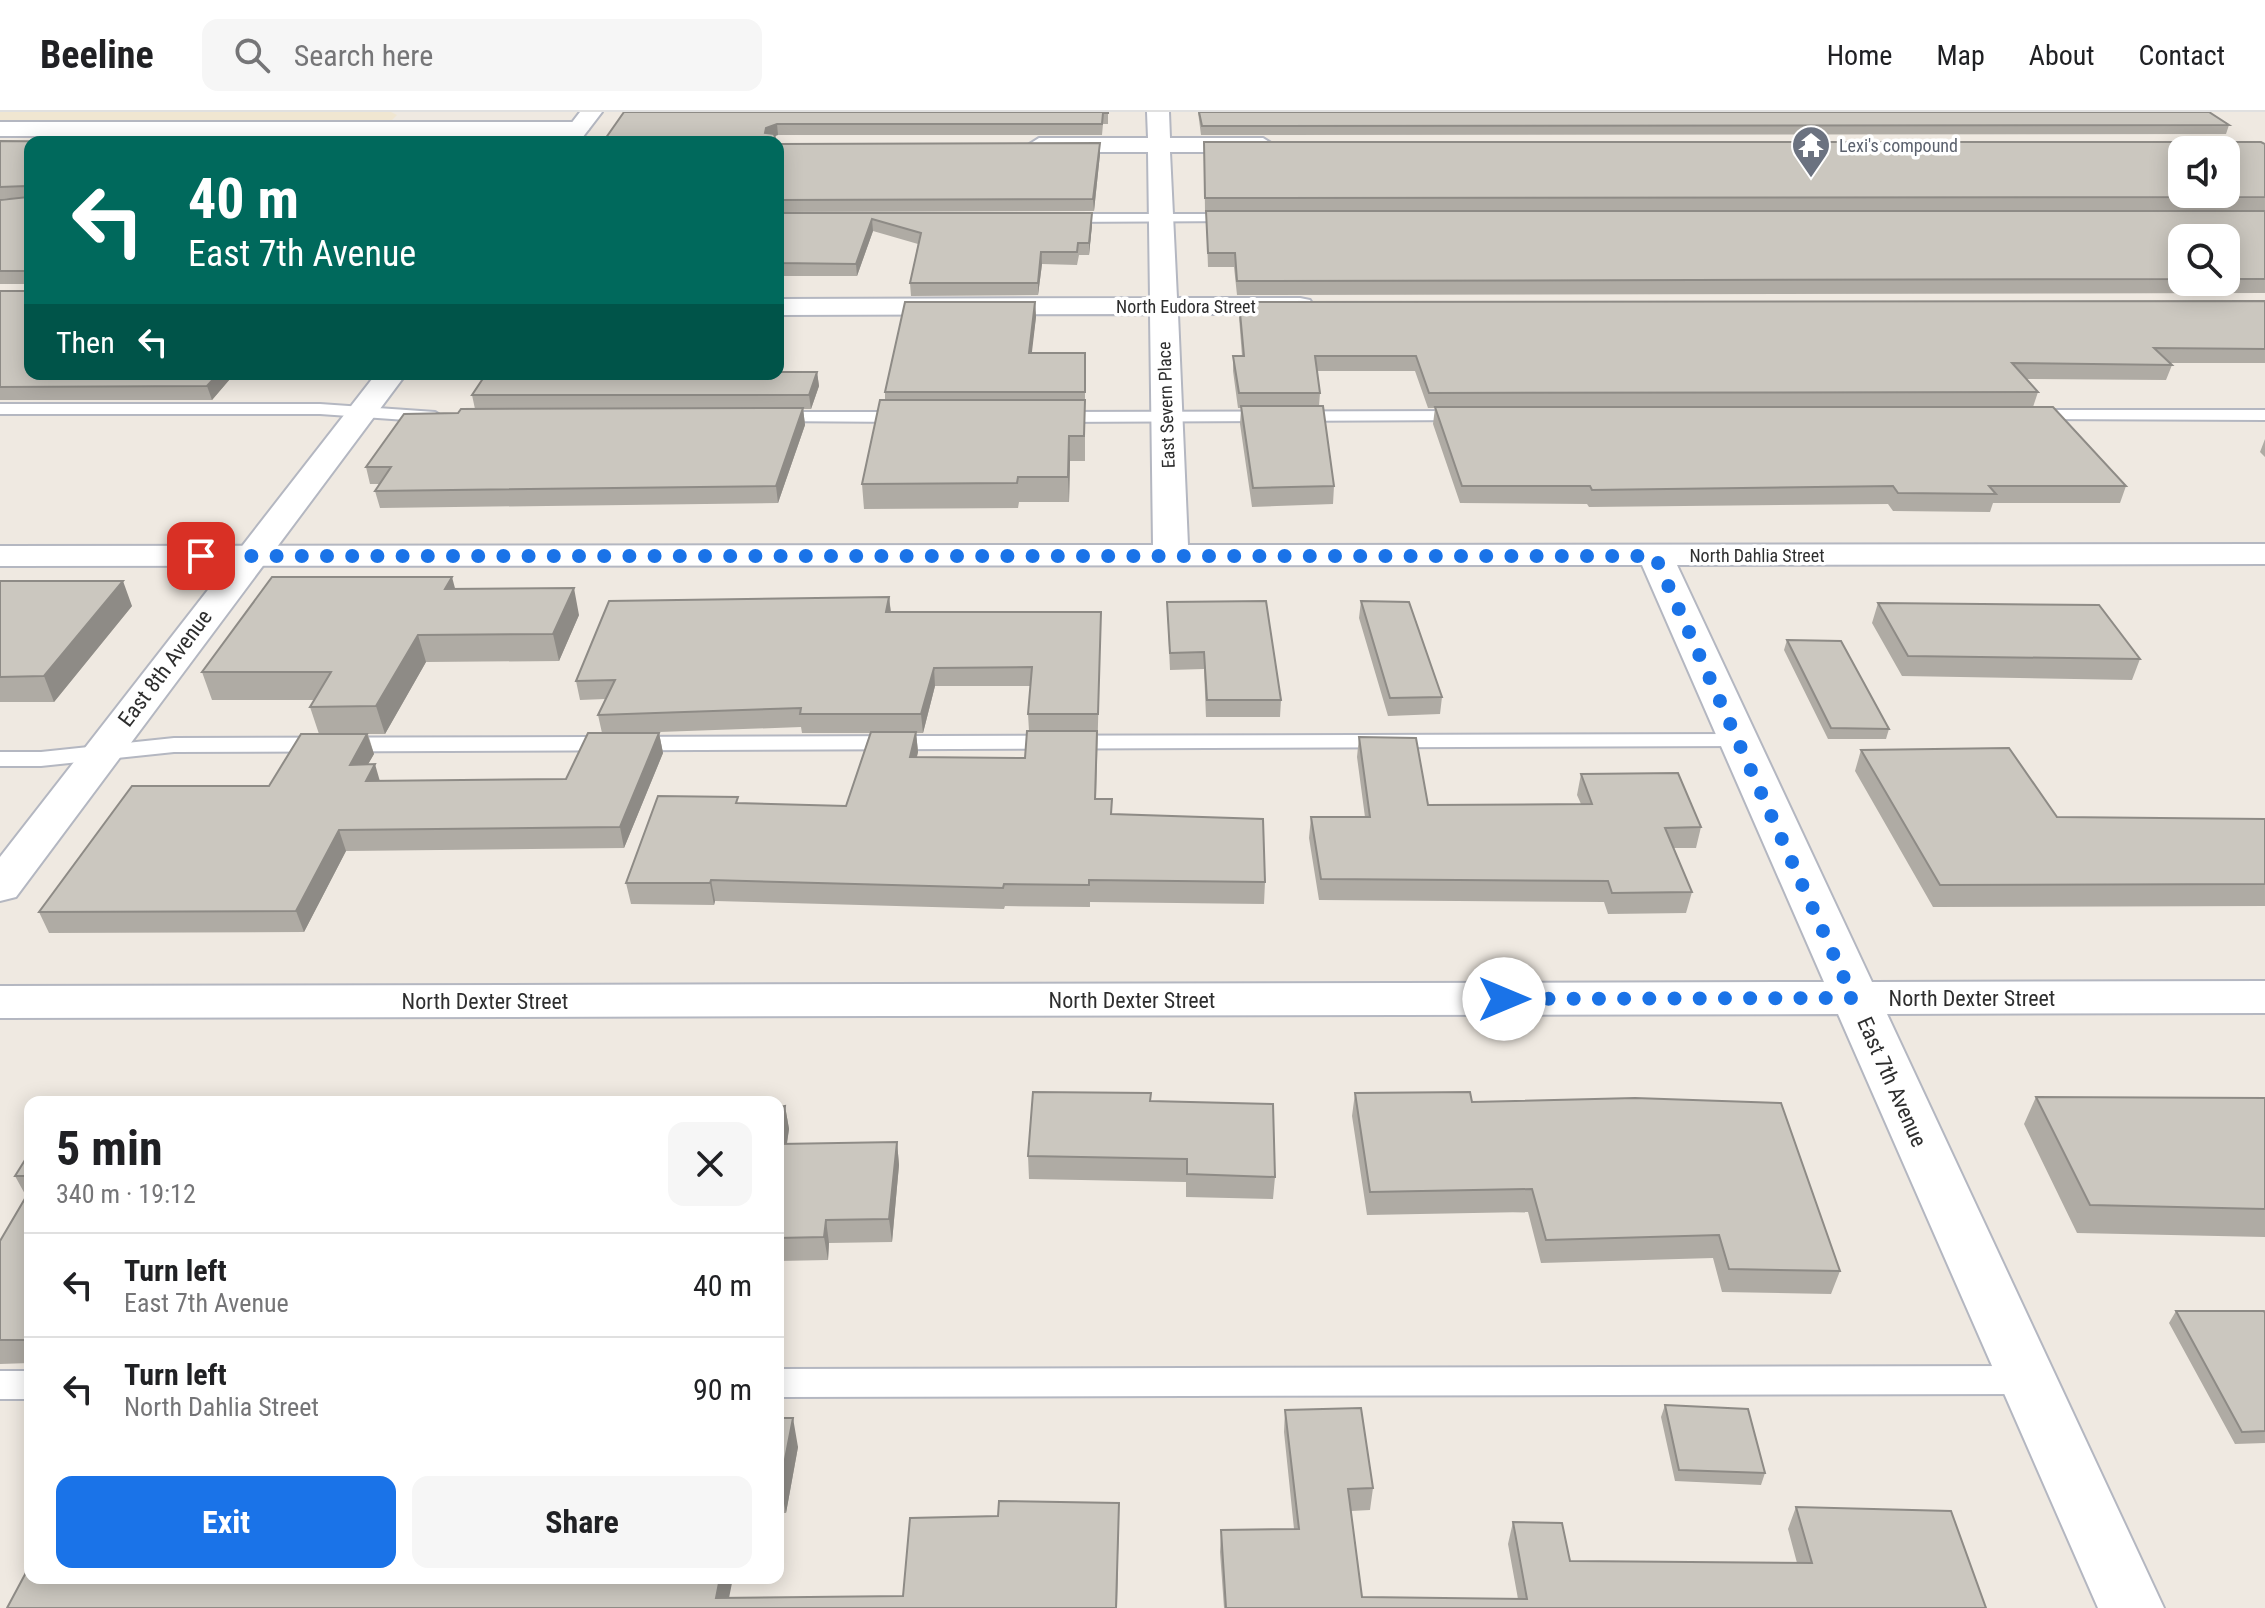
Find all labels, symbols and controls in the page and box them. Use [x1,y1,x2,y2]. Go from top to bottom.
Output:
search box [202,19,762,91]
text: Beeline [40,33,154,77]
icon: search [230,33,274,77]
text: Search here [294,38,433,73]
text: Home [1827,39,1892,72]
text: Map [1936,39,1985,72]
text: About [2029,39,2095,72]
text: Contact [2139,39,2225,72]
temple icon: Lexi's compound [1790,124,1832,179]
place label: Lexi's compound [1839,135,1958,156]
map controls [2168,136,2240,296]
button: sound [2168,136,2240,208]
text: 40 m [188,166,299,232]
icon: left [56,168,160,272]
button: search [2168,224,2240,296]
text: East 7th Avenue [188,233,416,275]
street label: North Eudora Street [1116,296,1256,317]
icon: left [131,320,175,364]
text: Then [56,325,115,360]
street label: East Severn Place [1153,341,1179,469]
pin [167,522,235,590]
icon: arrive [179,534,223,578]
street label: North Dahlia Street [1689,545,1825,566]
street label: East 8th Avenue [113,605,217,731]
position arrow [1462,957,1546,1041]
street label: North Dexter Street [1889,986,2055,1011]
street label: North Dexter Street [1049,988,1215,1013]
street label: North Dexter Street [402,989,568,1014]
street label: East 7th Avenue [1852,1013,1932,1151]
text: 5 min [56,1120,163,1177]
button: close [668,1122,752,1206]
text: 340 m · 19:12 [56,1179,196,1209]
text: Turn left [124,1253,227,1288]
icon: left [56,1263,100,1307]
text: 40 m [693,1268,752,1303]
text: East 7th Avenue [124,1288,289,1318]
text: Turn left [124,1357,227,1392]
icon: left [56,1367,100,1411]
text: 90 m [693,1372,752,1407]
text: North Dahlia Street [124,1392,319,1422]
button: Exit [56,1476,396,1568]
button: Share [412,1476,752,1568]

